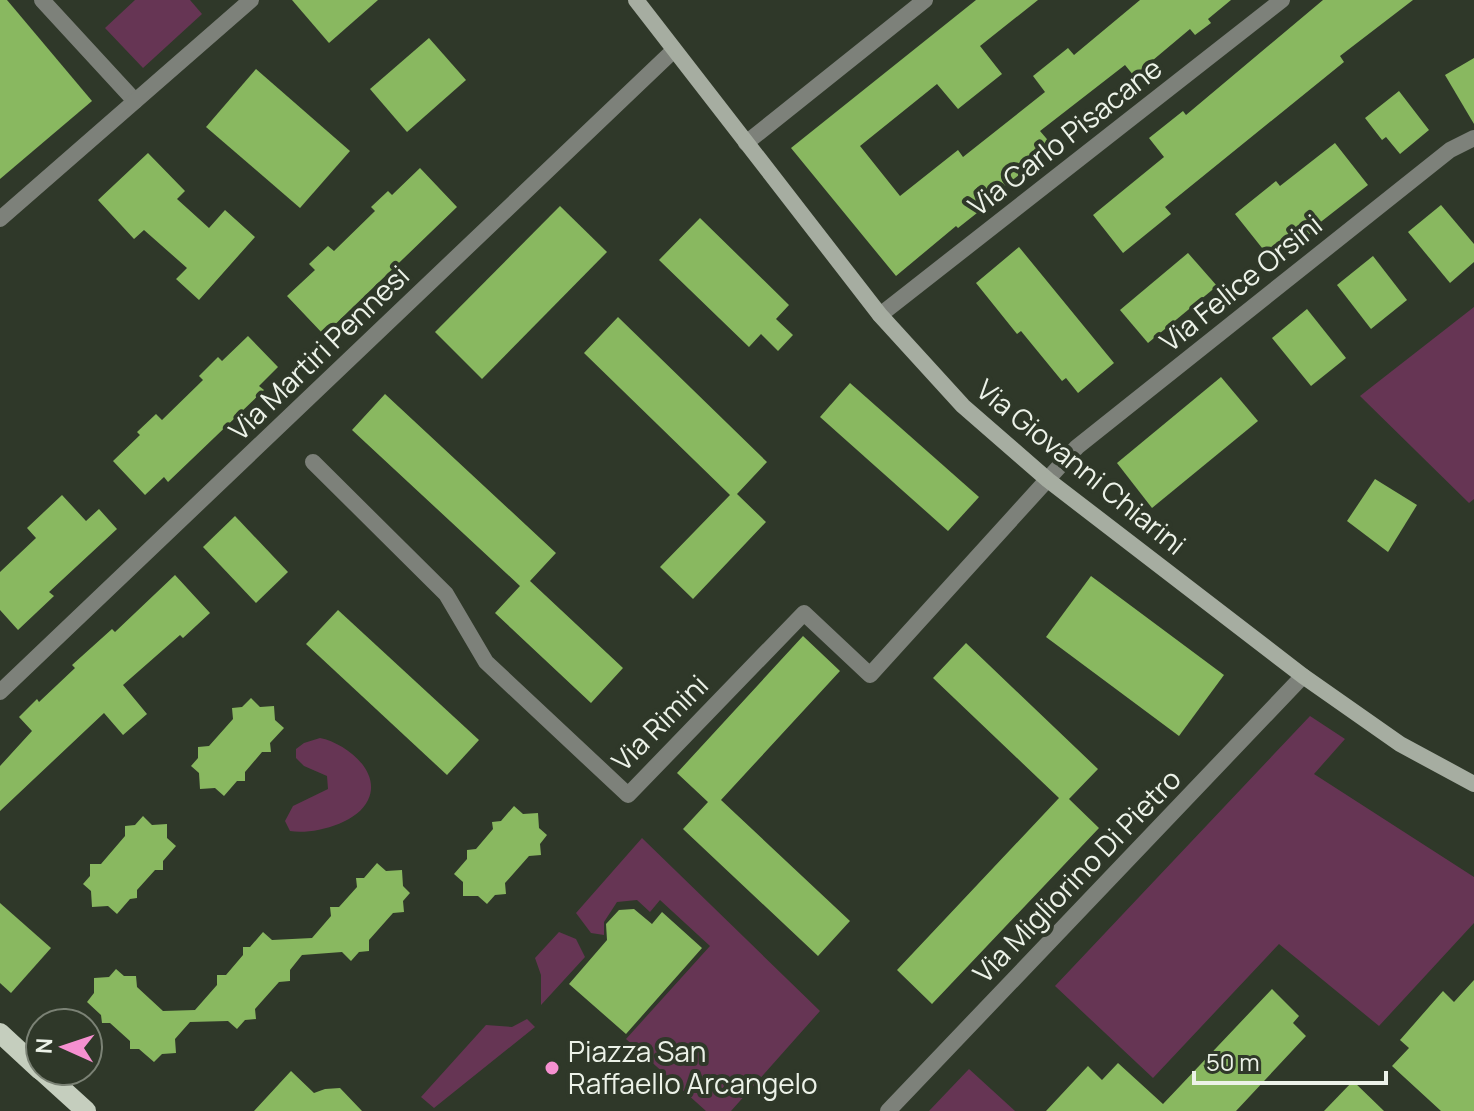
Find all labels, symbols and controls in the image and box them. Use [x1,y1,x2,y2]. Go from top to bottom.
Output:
street label: Via Carlo Pisacane [960,49,1169,224]
street label: Via Felice Orsini [1151,205,1329,359]
street label: Via Martiri Pennesi [220,256,417,448]
street label: Via Giovanni Chiarini [969,370,1194,563]
street label: Via Rimini [603,666,716,779]
street label: Via Migliorino Di Pietro [964,760,1189,991]
north arrow [24,1007,104,1087]
place label: Piazza San Raffaello Arcangelo [568,1032,818,1102]
scale bar [1194,1035,1386,1085]
text: N [29,1037,59,1055]
text: 50 m [1206,1045,1260,1078]
marker: Piazza San Raffaello Arcangelo [543,1059,561,1077]

